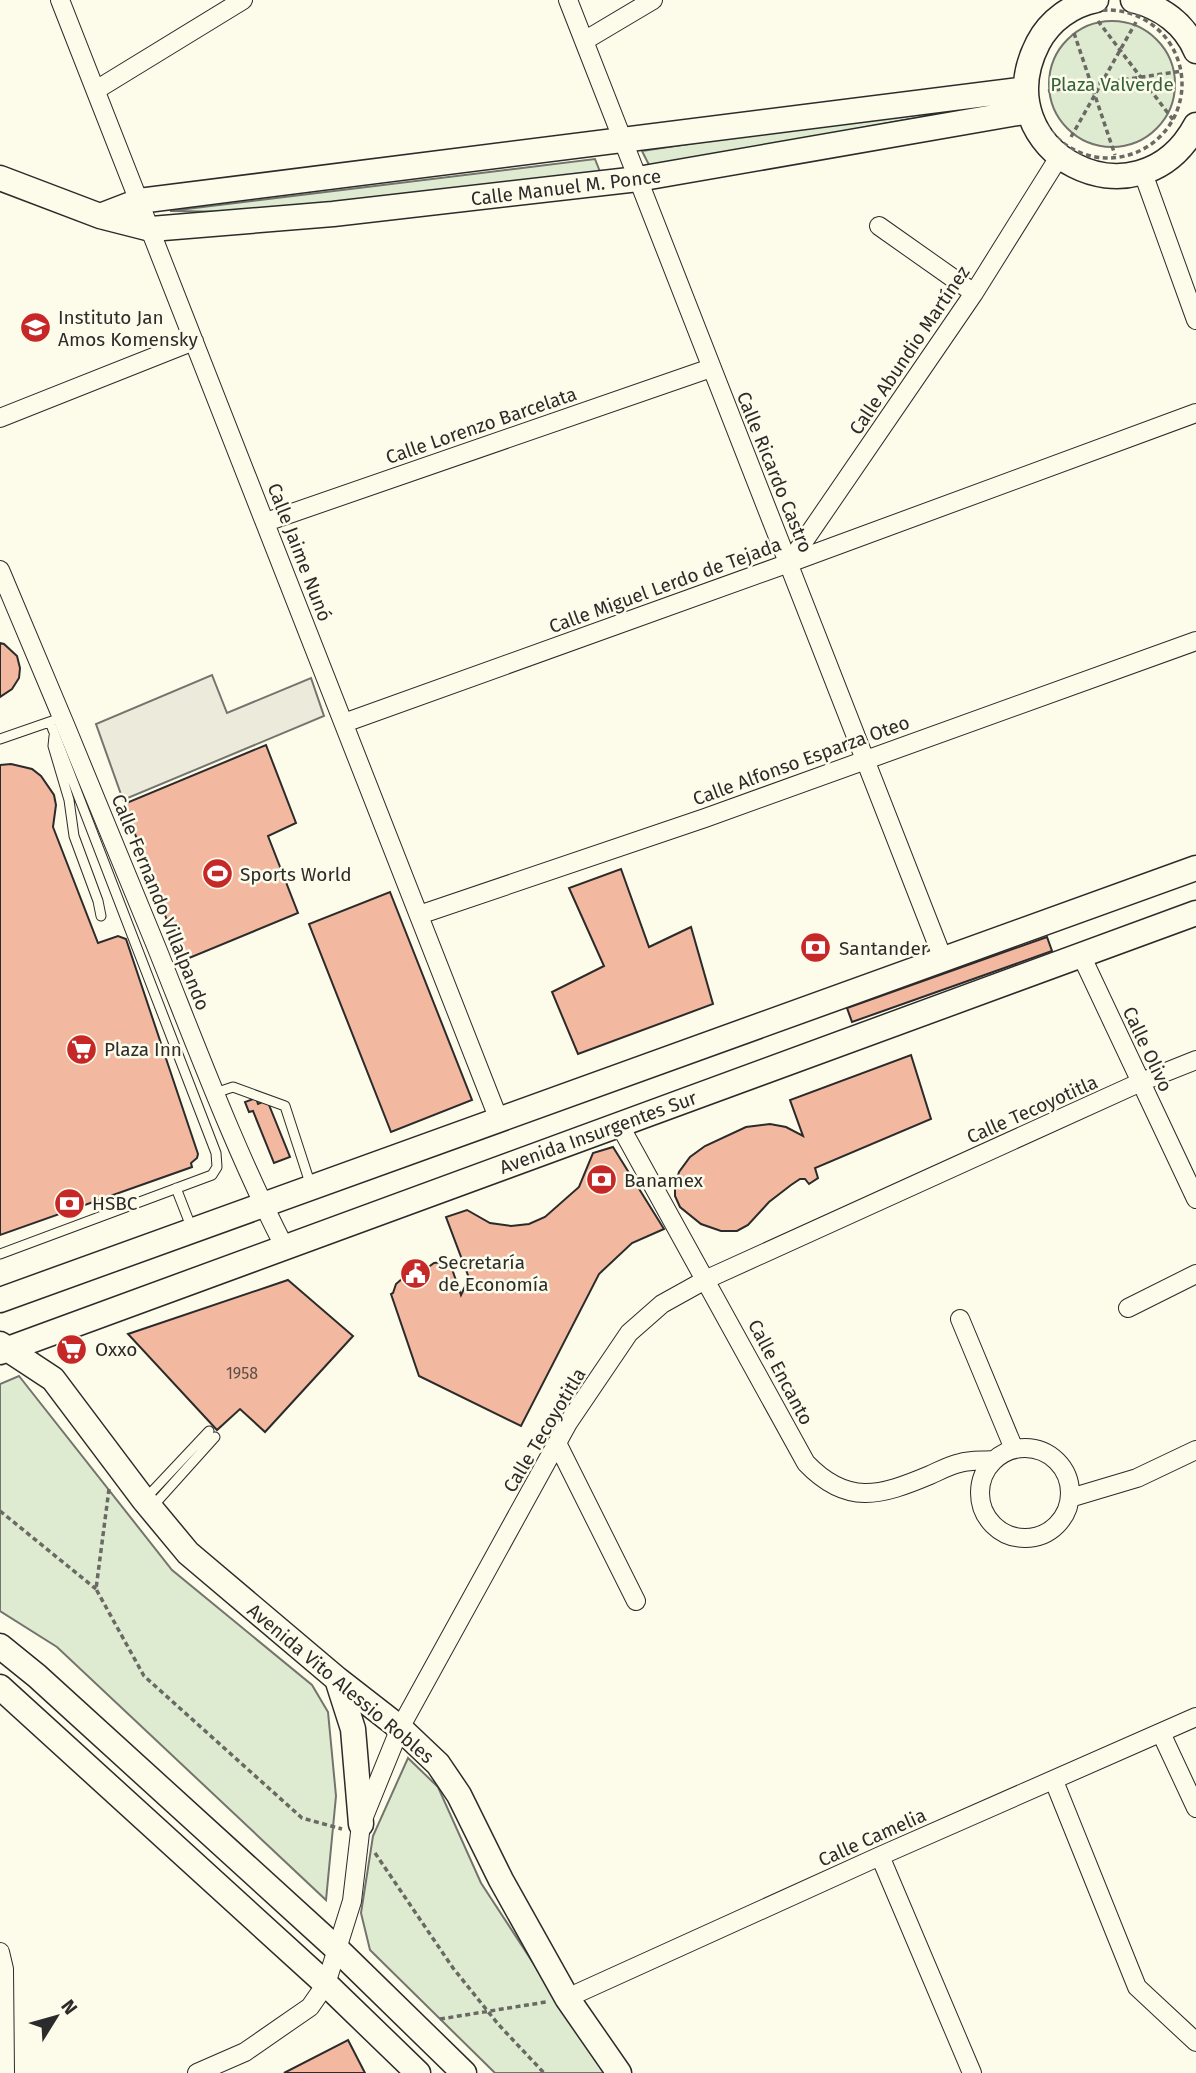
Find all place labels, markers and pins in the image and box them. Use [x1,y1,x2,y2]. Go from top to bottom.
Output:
place label: Instituto Jan Amos Komensky [58,306,199,351]
school or university icon: Instituto Jan Amos Komensky [18,311,52,345]
sports icon: Sports World [200,857,234,891]
place label: Sports World [240,863,352,886]
bank icon: Santander [799,931,833,965]
place label: Santander [839,937,929,960]
supermarket icon: Plaza Inn [64,1032,98,1066]
place label: Plaza Inn [104,1038,182,1061]
bank icon: Banamex [584,1163,618,1197]
place label: Banamex [624,1169,704,1192]
bank icon: HSBC [52,1186,86,1220]
place label: HSBC [92,1192,138,1215]
place label: Secretaría de Economía [438,1251,549,1296]
public building icon: Secretaría de Economía [398,1256,432,1290]
supermarket icon: Oxxo [55,1332,89,1366]
place label: Oxxo [95,1338,137,1361]

